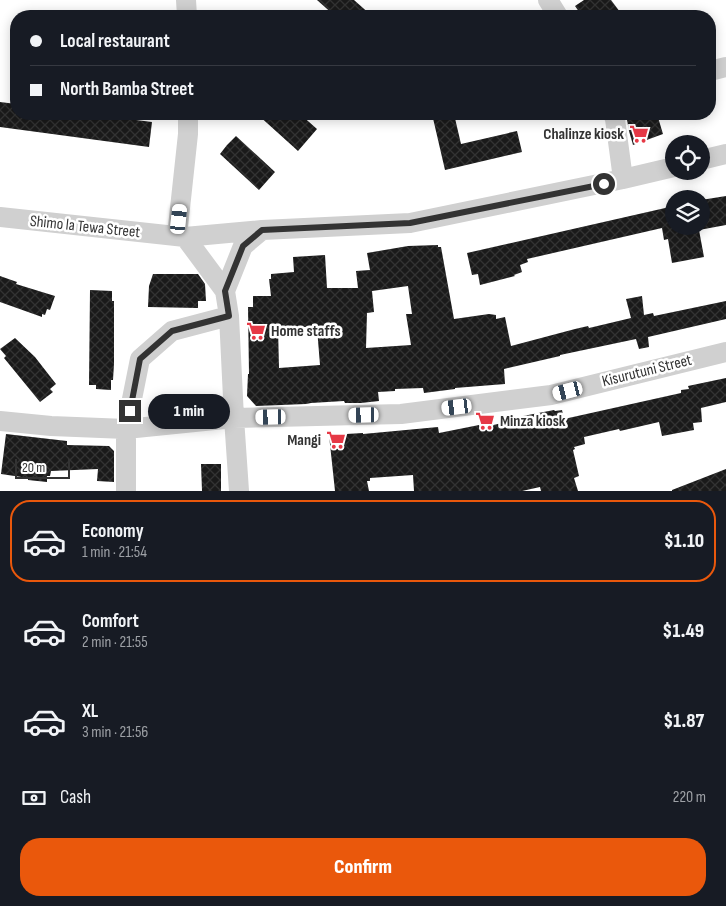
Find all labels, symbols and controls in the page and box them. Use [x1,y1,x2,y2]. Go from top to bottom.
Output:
text: Local restaurant [60,30,170,53]
text: North Bamba Street [60,78,194,101]
supermarket icon: Chalinze kiosk [628,123,650,145]
place label: Chalinze kiosk [543,125,624,144]
map controls [665,135,710,235]
button: locate [665,135,710,180]
route start [593,173,615,195]
button: layers [665,190,710,235]
car [169,203,188,235]
street label: Shimo la Tewa Street [29,212,141,242]
supermarket icon: Home staffs [245,320,267,342]
place label: Home staffs [271,322,341,341]
street label: Kisurutuni Street [600,351,694,391]
car [551,380,584,402]
callout: 1 min [148,394,230,428]
car [441,398,472,416]
route end [119,400,141,422]
text: 1 min [174,402,204,421]
car [348,407,379,423]
car [255,409,286,425]
supermarket icon: Minza kiosk [474,410,496,432]
place label: Minza kiosk [500,412,566,431]
supermarket icon: Mangi [325,429,347,451]
place label: Mangi [287,431,321,450]
scale bar [15,456,70,479]
text: 20 m [22,459,45,476]
icon: car [22,519,67,564]
text: Economy [82,520,144,543]
text: $1.10 [664,530,704,553]
text: 1 min · 21:54 [82,543,147,562]
icon: car [22,609,67,654]
text: Comfort [82,610,139,633]
text: $1.49 [663,620,704,643]
text: 2 min · 21:55 [82,633,148,652]
icon: car [22,699,67,744]
text: XL [82,700,98,723]
text: $1.87 [664,710,704,733]
text: 3 min · 21:56 [82,723,148,742]
icon: cash [20,784,48,812]
text: Cash [60,786,91,809]
text: 220 m [673,788,706,807]
button: Confirm [20,838,706,896]

